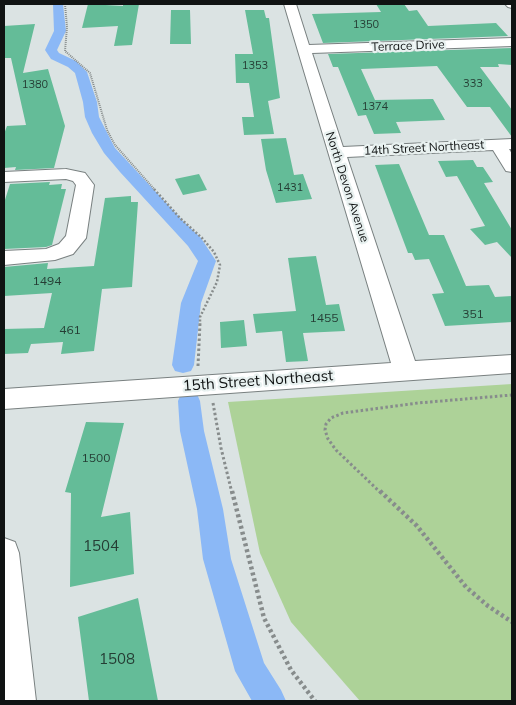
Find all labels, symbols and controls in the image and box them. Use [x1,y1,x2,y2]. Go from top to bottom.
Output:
house number: 1350 [353,18,379,32]
street label: Terrace Drive [371,38,445,54]
house number: 1353 [242,59,268,73]
house number: 333 [463,77,483,91]
house number: 1380 [22,78,48,92]
house number: 1374 [362,100,388,114]
street label: North Devon Avenue [322,130,372,244]
street label: 14th Street Northeast [363,138,485,158]
house number: 1431 [277,181,303,195]
house number: 1494 [33,274,61,288]
house number: 351 [462,307,484,321]
house number: 1455 [310,311,338,325]
house number: 461 [59,323,81,337]
street label: 15th Street Northeast [182,367,334,395]
house number: 1500 [82,451,110,465]
house number: 1504 [83,537,119,555]
house number: 1508 [99,650,135,668]

